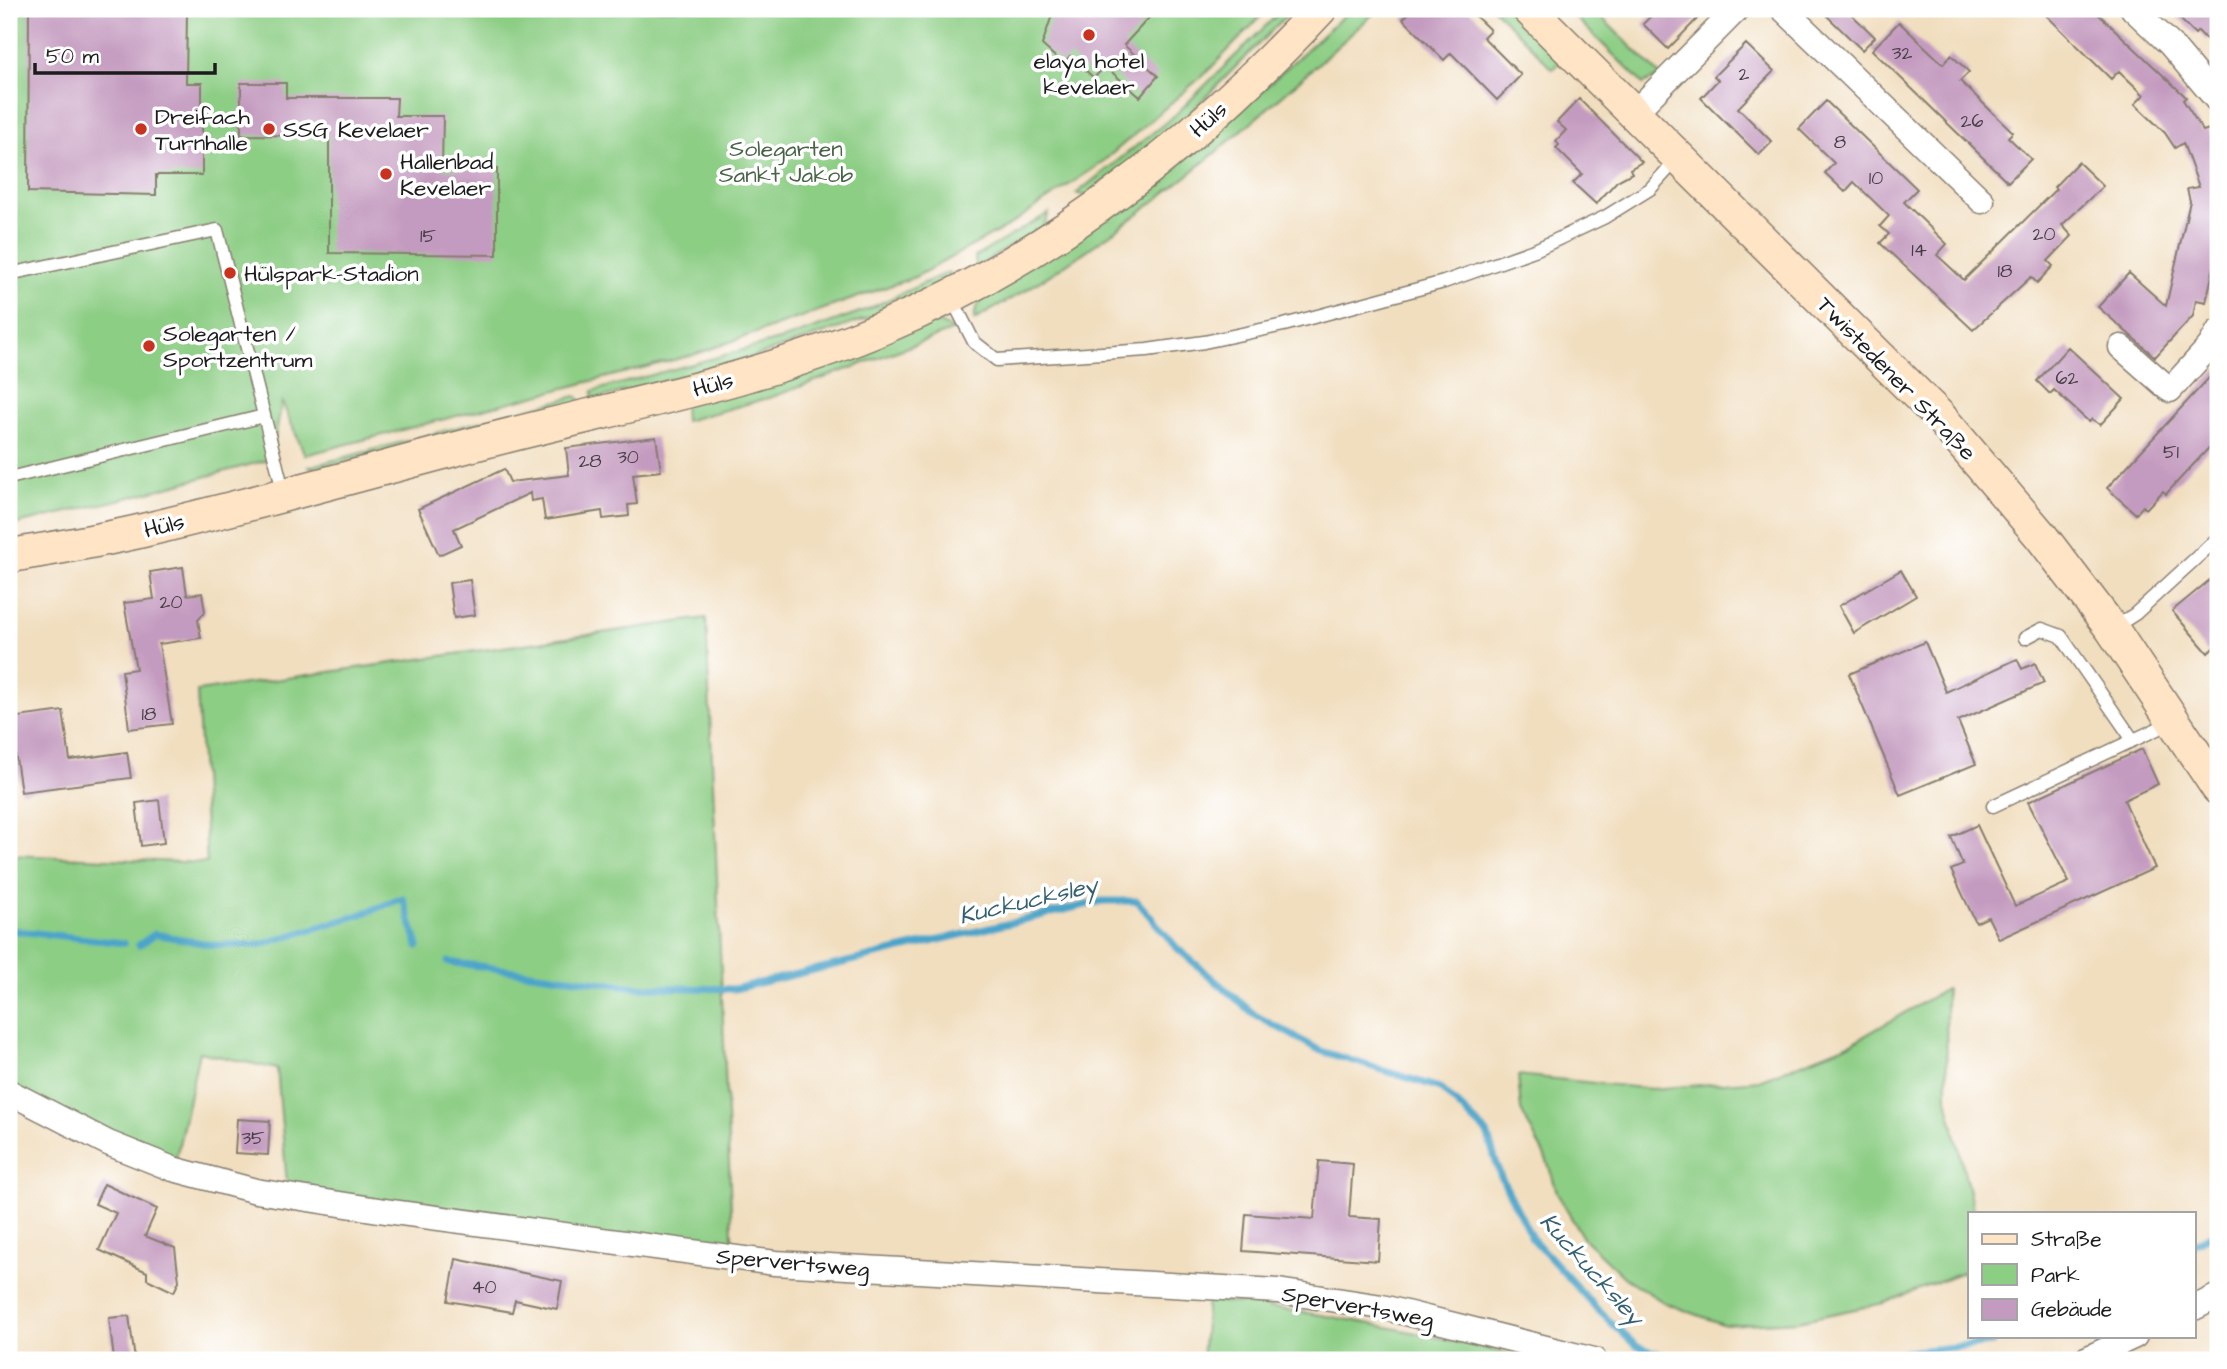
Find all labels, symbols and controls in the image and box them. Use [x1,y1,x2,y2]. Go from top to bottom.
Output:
marker: elaya hotel kevelaer [1081,27,1097,43]
scale bar [35,32,215,76]
house number: 32 [1892,40,1912,67]
text: 50 m [46,42,100,71]
place label: elaya hotel kevelaer [1034,45,1144,103]
house number: 2 [1739,61,1750,88]
street label: Hüls [1183,94,1235,145]
place label: Dreifach Turnhalle [155,101,250,159]
house number: 26 [1961,108,1983,135]
place label: SSG Kevelaer [283,114,429,146]
marker: Dreifach Turnhalle [133,121,149,137]
marker: SSG Kevelaer [261,121,277,137]
house number: 8 [1834,129,1846,156]
park label: Solegarten Sankt Jakob [719,133,853,191]
place label: Hallenbad Kevelaer [400,146,493,204]
house number: 10 [1869,165,1883,192]
marker: Hallenbad Kevelaer [378,166,394,182]
house number: 20 [2033,221,2055,248]
house number: 15 [420,223,436,250]
house number: 14 [1911,237,1927,264]
place label: Hülspark-Stadion [244,258,419,290]
house number: 18 [1998,258,2012,285]
marker: Hülspark-Stadion [222,265,238,281]
street label: Twistedener Straße [1809,290,1983,468]
place label: Solegarten / Sportzentrum [163,318,313,376]
marker: Solegarten / Sportzentrum [141,338,157,354]
street label: Hüls [689,364,737,406]
house number: 62 [2056,365,2079,392]
house number: 51 [2163,439,2180,466]
house number: 30 [617,444,639,471]
house number: 28 [578,448,602,475]
street label: Hüls [141,506,188,546]
house number: 20 [160,589,182,616]
house number: 18 [142,701,156,728]
water label: Kuckucksley [956,868,1103,933]
house number: 35 [241,1125,265,1152]
water label: Kuckucksley [1532,1206,1653,1335]
legend [1968,1212,2196,1338]
text: Straße [2031,1225,2102,1254]
street label: Spervertsweg [715,1240,871,1287]
text: Park [2031,1261,2080,1290]
house number: 40 [472,1274,496,1301]
street label: Spervertsweg [1279,1278,1436,1337]
text: Gebäude [2031,1295,2112,1324]

